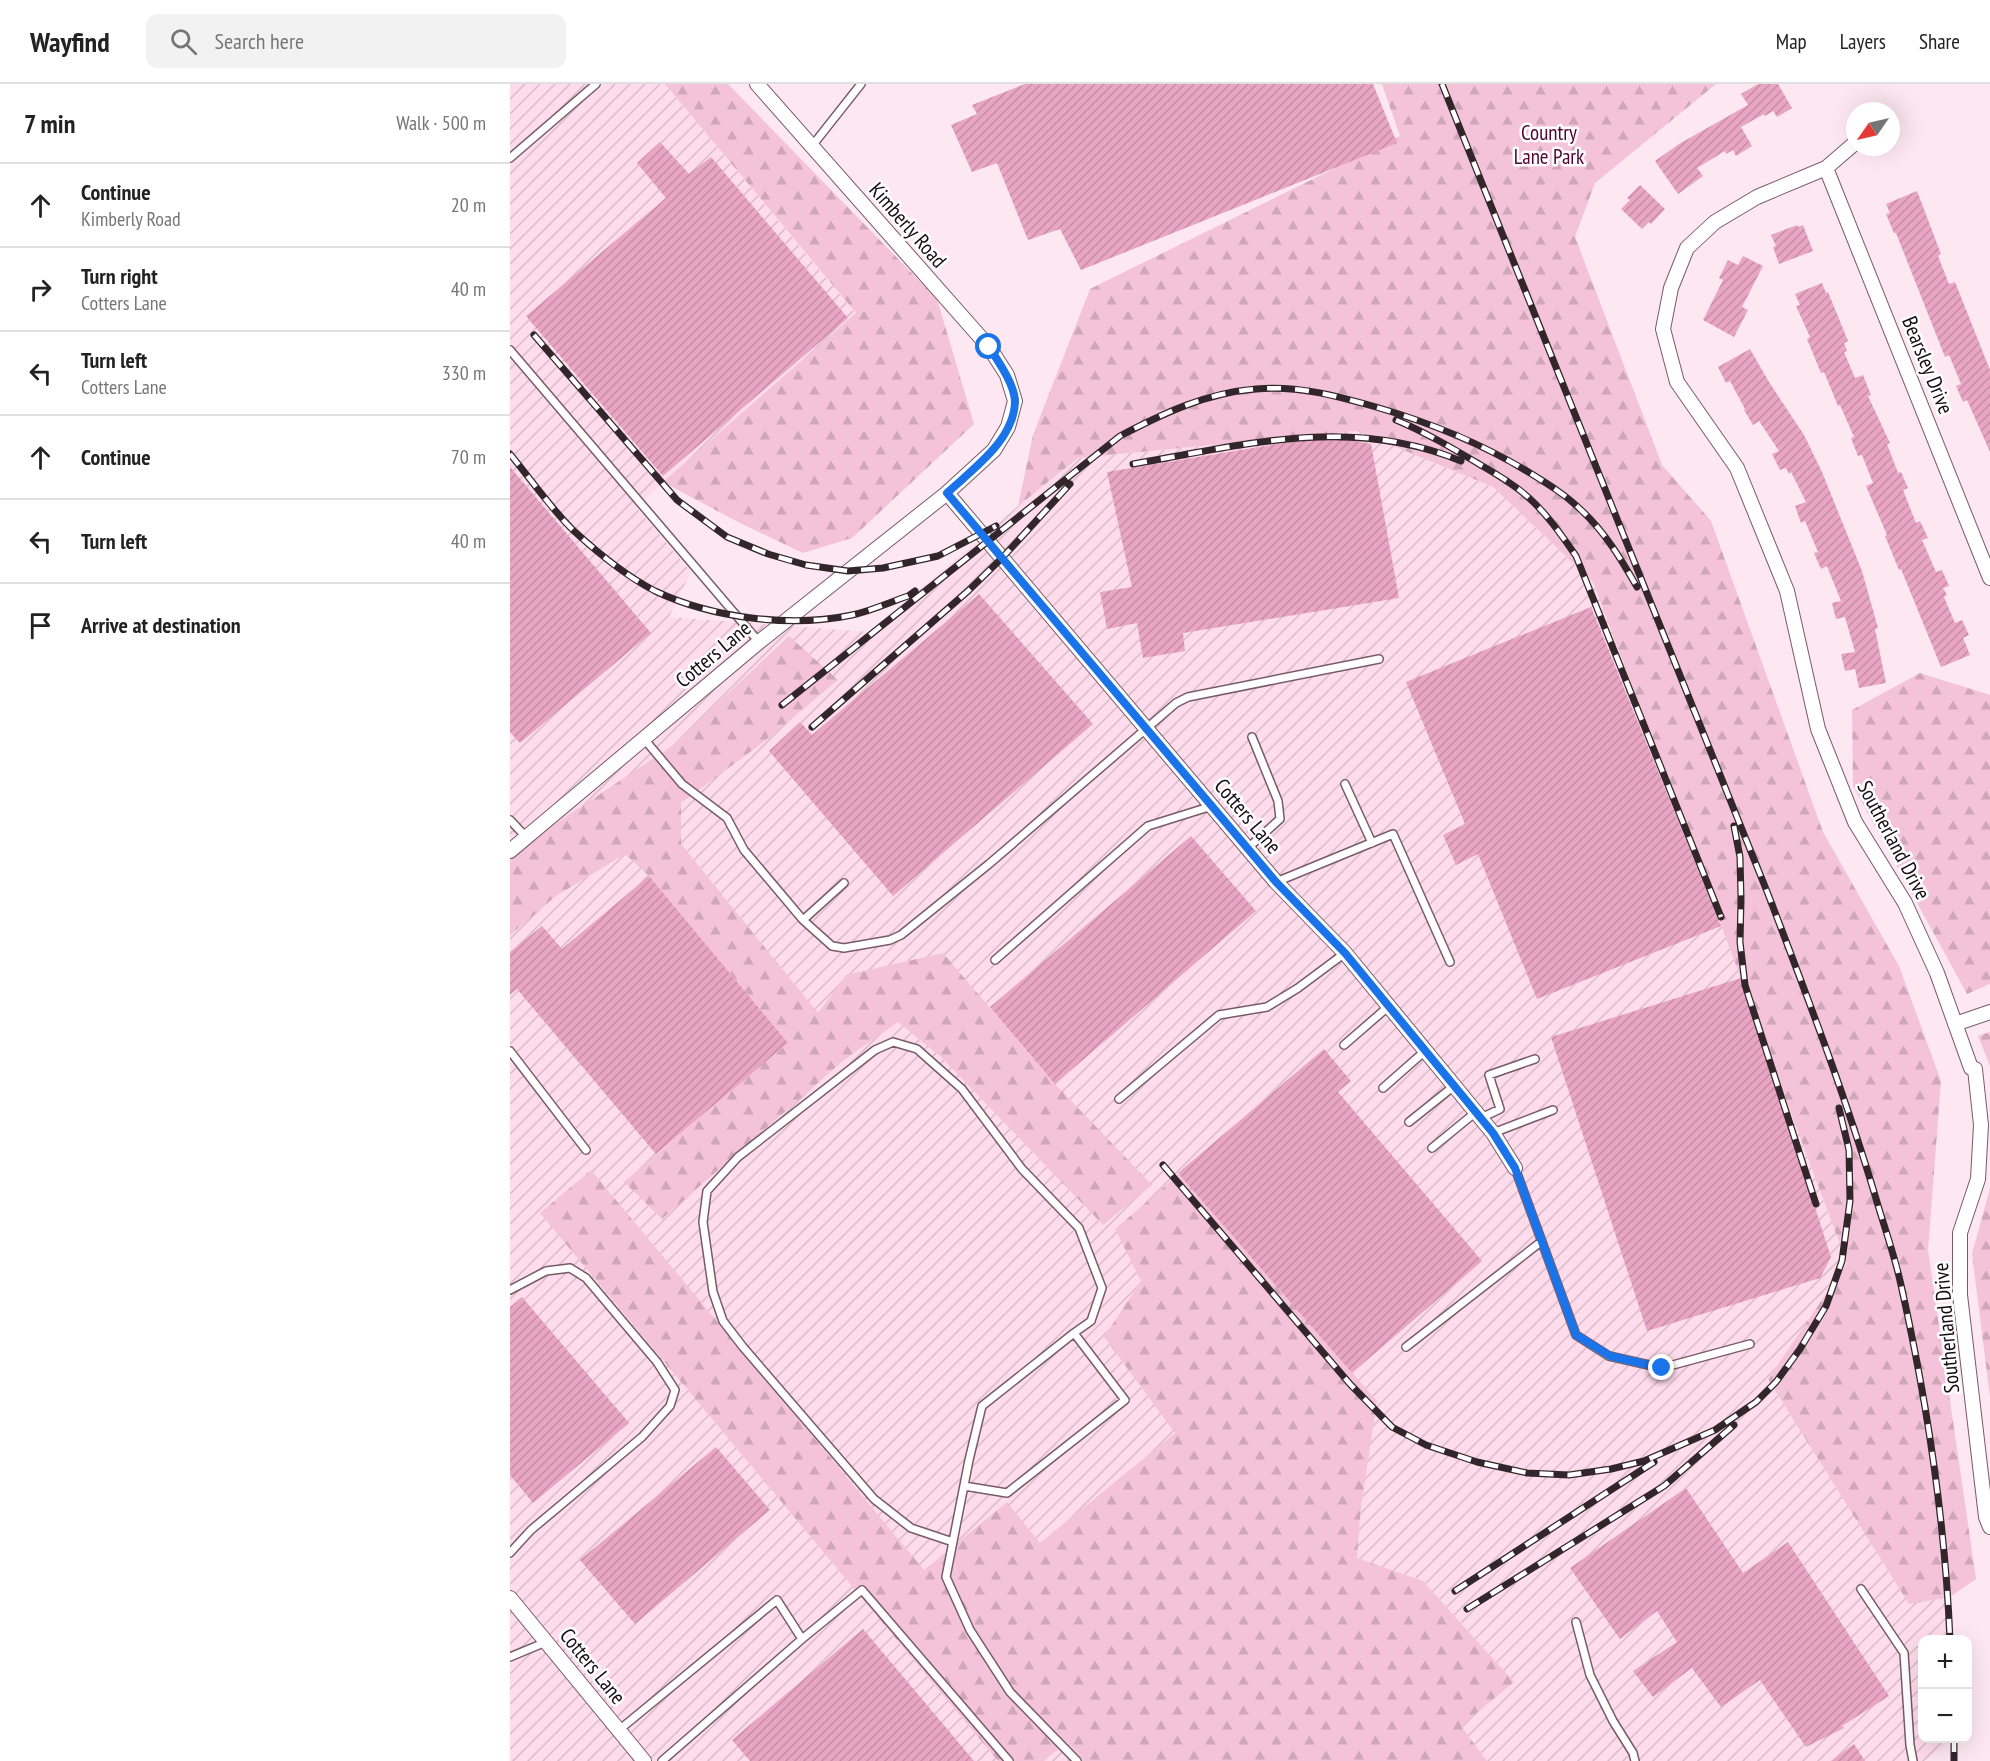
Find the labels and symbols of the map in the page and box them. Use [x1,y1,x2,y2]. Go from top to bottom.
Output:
north arrow [1846,102,1900,156]
park label: Country Lane Park [1514,119,1584,170]
street label: Kimberly Road [864,177,952,273]
street label: Bearsley Drive [1896,312,1960,418]
route start [975,333,1001,359]
street label: Cotters Lane [670,615,756,693]
street label: Cotters Lane [1209,773,1287,859]
street label: Southerland Drive [1851,776,1937,904]
street label: Southerland Drive [1927,1262,1965,1394]
route end [1648,1354,1674,1380]
street label: Cotters Lane [554,1622,632,1710]

